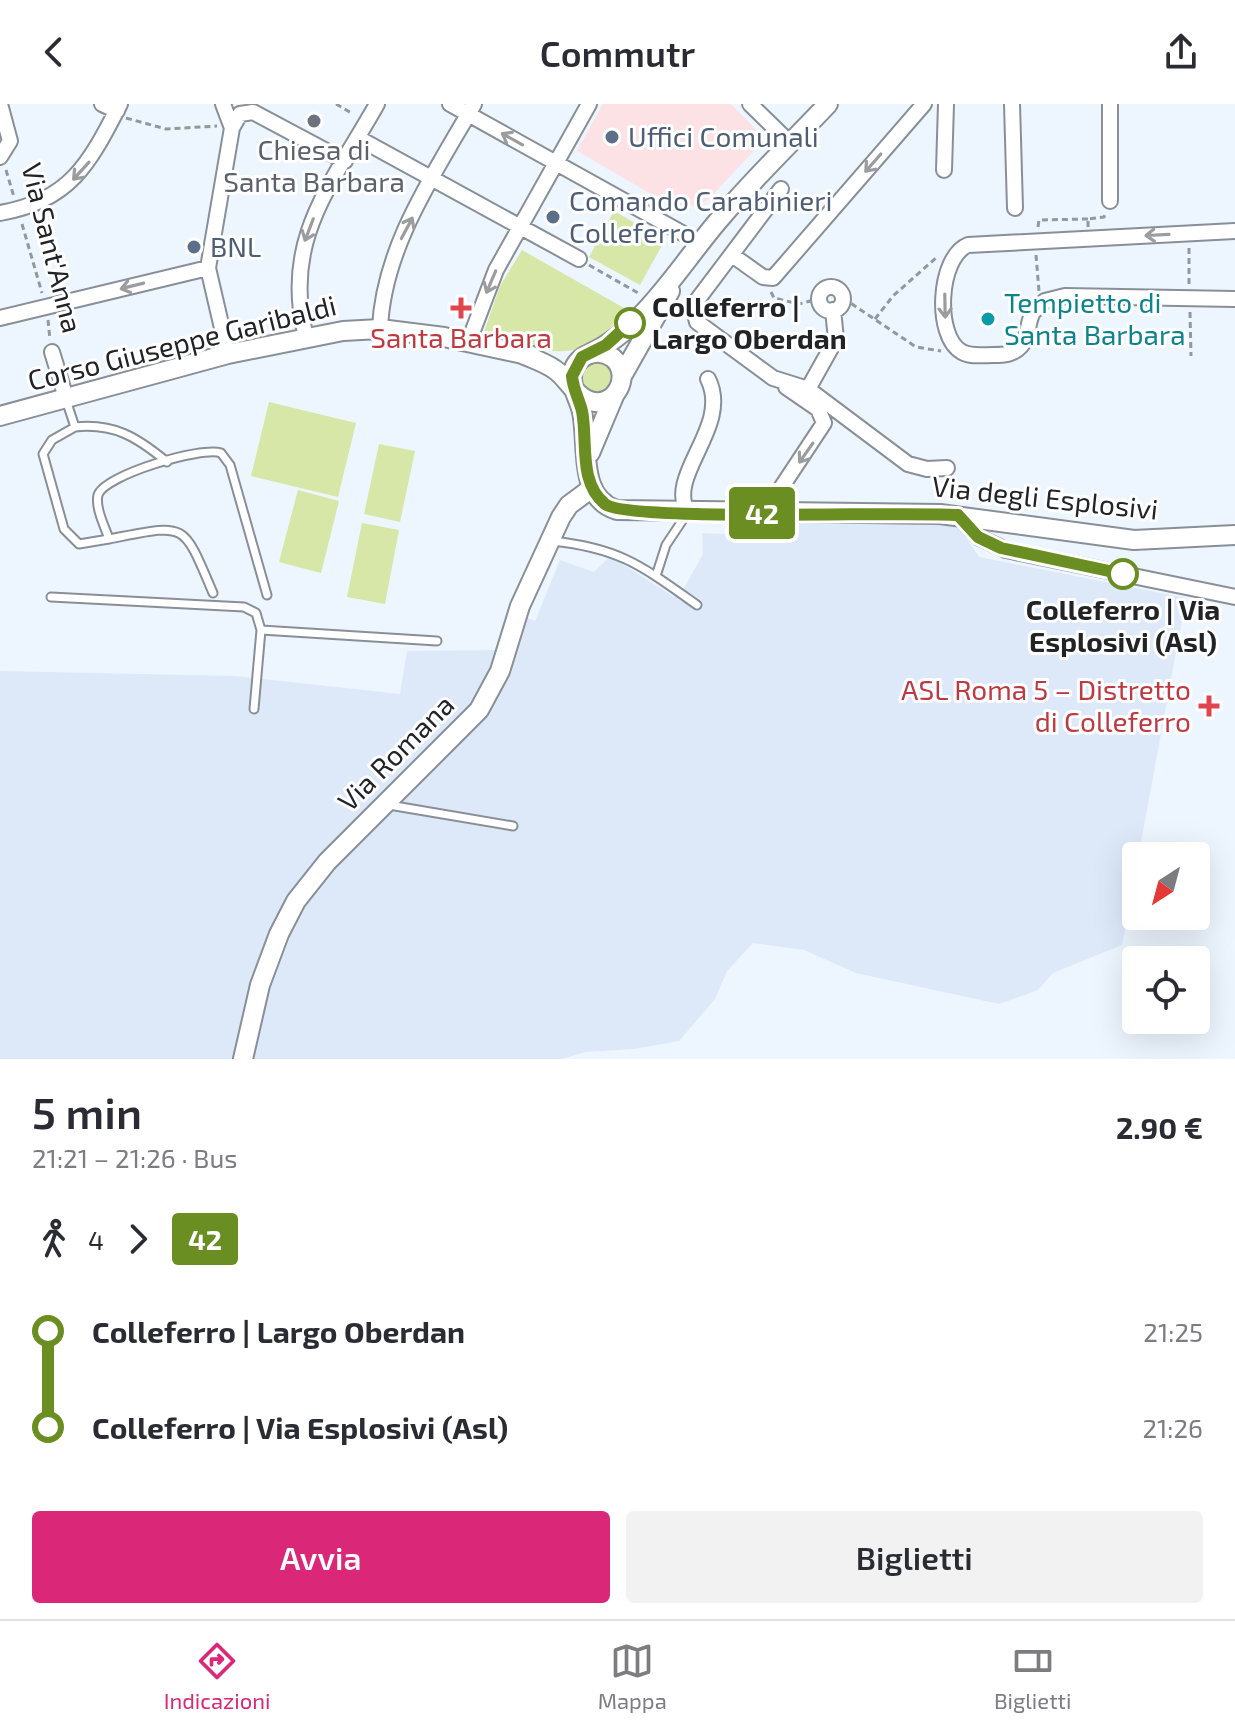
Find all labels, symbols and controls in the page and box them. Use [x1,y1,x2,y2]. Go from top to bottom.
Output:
icon: back [32,30,76,74]
icon: share [1159,30,1203,74]
text: Commutr [540,31,695,74]
marker: Chiesa di Santa Barbara [305,112,323,130]
place label: Uffici Comunali [628,119,819,153]
marker: Uffici Comunali [603,128,621,146]
one-way arrow [501,131,524,147]
place label: Chiesa di Santa Barbara [223,132,405,198]
one-way arrow [864,152,882,173]
street label: Via Sant'Anna [15,159,90,336]
one-way arrow [73,160,91,180]
place label: Comando Carabinieri Colleferro [569,183,832,249]
marker: Comando Carabinieri Colleferro [544,208,562,226]
one-way arrow [400,216,416,240]
one-way arrow [301,217,315,242]
one-way arrow [1144,228,1171,243]
place label: BNL [210,229,262,263]
marker: BNL [185,238,203,256]
one-way arrow [483,269,498,294]
one-way arrow [120,279,146,294]
place label: Tempietto di Santa Barbara [1004,285,1186,351]
street label: Corso Giuseppe Garibaldi [24,287,340,397]
place label: Colleferro | Largo Oberdan [652,289,847,355]
one-way arrow [937,292,953,319]
marker: Santa Barbara [452,299,470,317]
marker: Colleferro | Largo Oberdan [615,308,645,338]
marker: Tempietto di Santa Barbara [979,310,997,328]
place label: Santa Barbara [370,320,552,354]
one-way arrow [798,441,814,463]
street label: Via degli Esplosivi [930,468,1160,526]
line badge: 42 [726,487,798,539]
text: 42 [745,496,779,530]
marker: Colleferro | Via Esplosivi (Asl) [1108,559,1138,589]
place label: Colleferro | Via Esplosivi (Asl) [1026,592,1220,658]
place label: ASL Roma 5 – Distretto di Colleferro [901,672,1191,738]
street label: Via Romana [330,687,460,817]
marker: ASL Roma 5 – Distretto di Colleferro [1198,695,1220,717]
north arrow [1122,842,1210,930]
map controls [1122,842,1210,1034]
button: locate [1122,946,1210,1034]
text: 5 min [32,1085,142,1138]
text: 2.90 € [1116,1109,1203,1145]
text: 21:21 – 21:26 · Bus [32,1142,238,1173]
icon: walk [32,1217,76,1261]
icon: forward [116,1217,160,1261]
text: 42 [188,1222,222,1256]
text: 4 [88,1224,104,1255]
text: Colleferro | Largo Oberdan [92,1313,465,1349]
text: 21:25 [1143,1316,1203,1347]
text: Colleferro | Via Esplosivi (Asl) [92,1409,508,1445]
text: 21:26 [1142,1412,1203,1443]
button: Avvia [32,1511,610,1603]
button: Biglietti [626,1511,1203,1603]
tab: Indicazioni [164,1639,270,1713]
tab: Mappa [598,1639,667,1713]
tab: Biglietti [994,1639,1071,1713]

